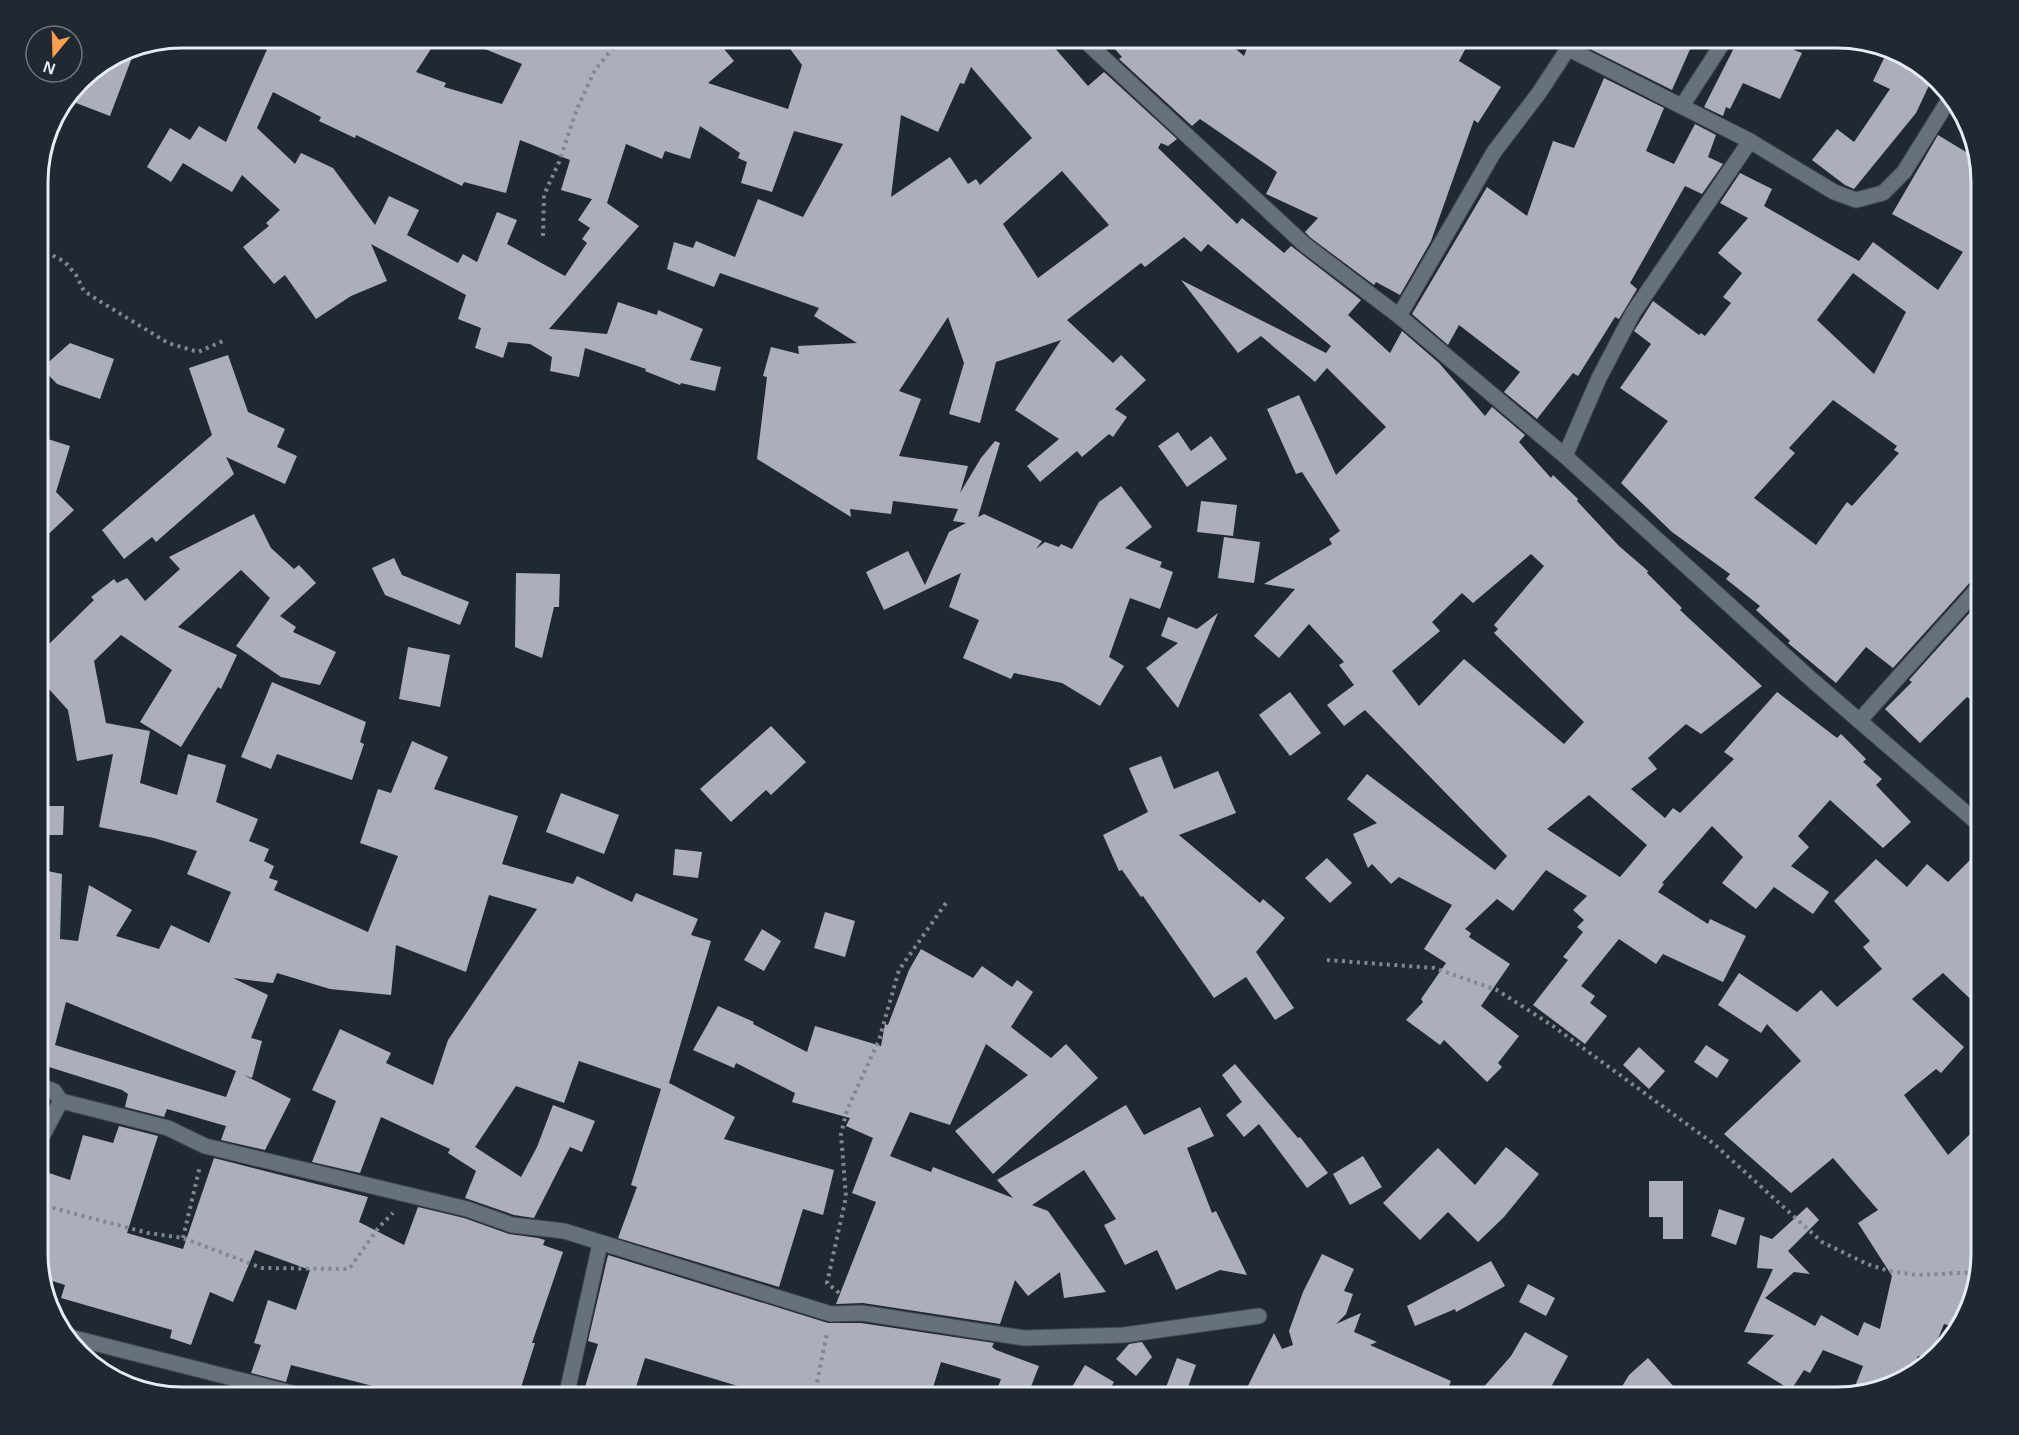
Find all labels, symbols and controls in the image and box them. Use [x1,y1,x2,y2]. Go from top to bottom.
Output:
north arrow [24,24,84,84]
text: N [41,58,58,78]

